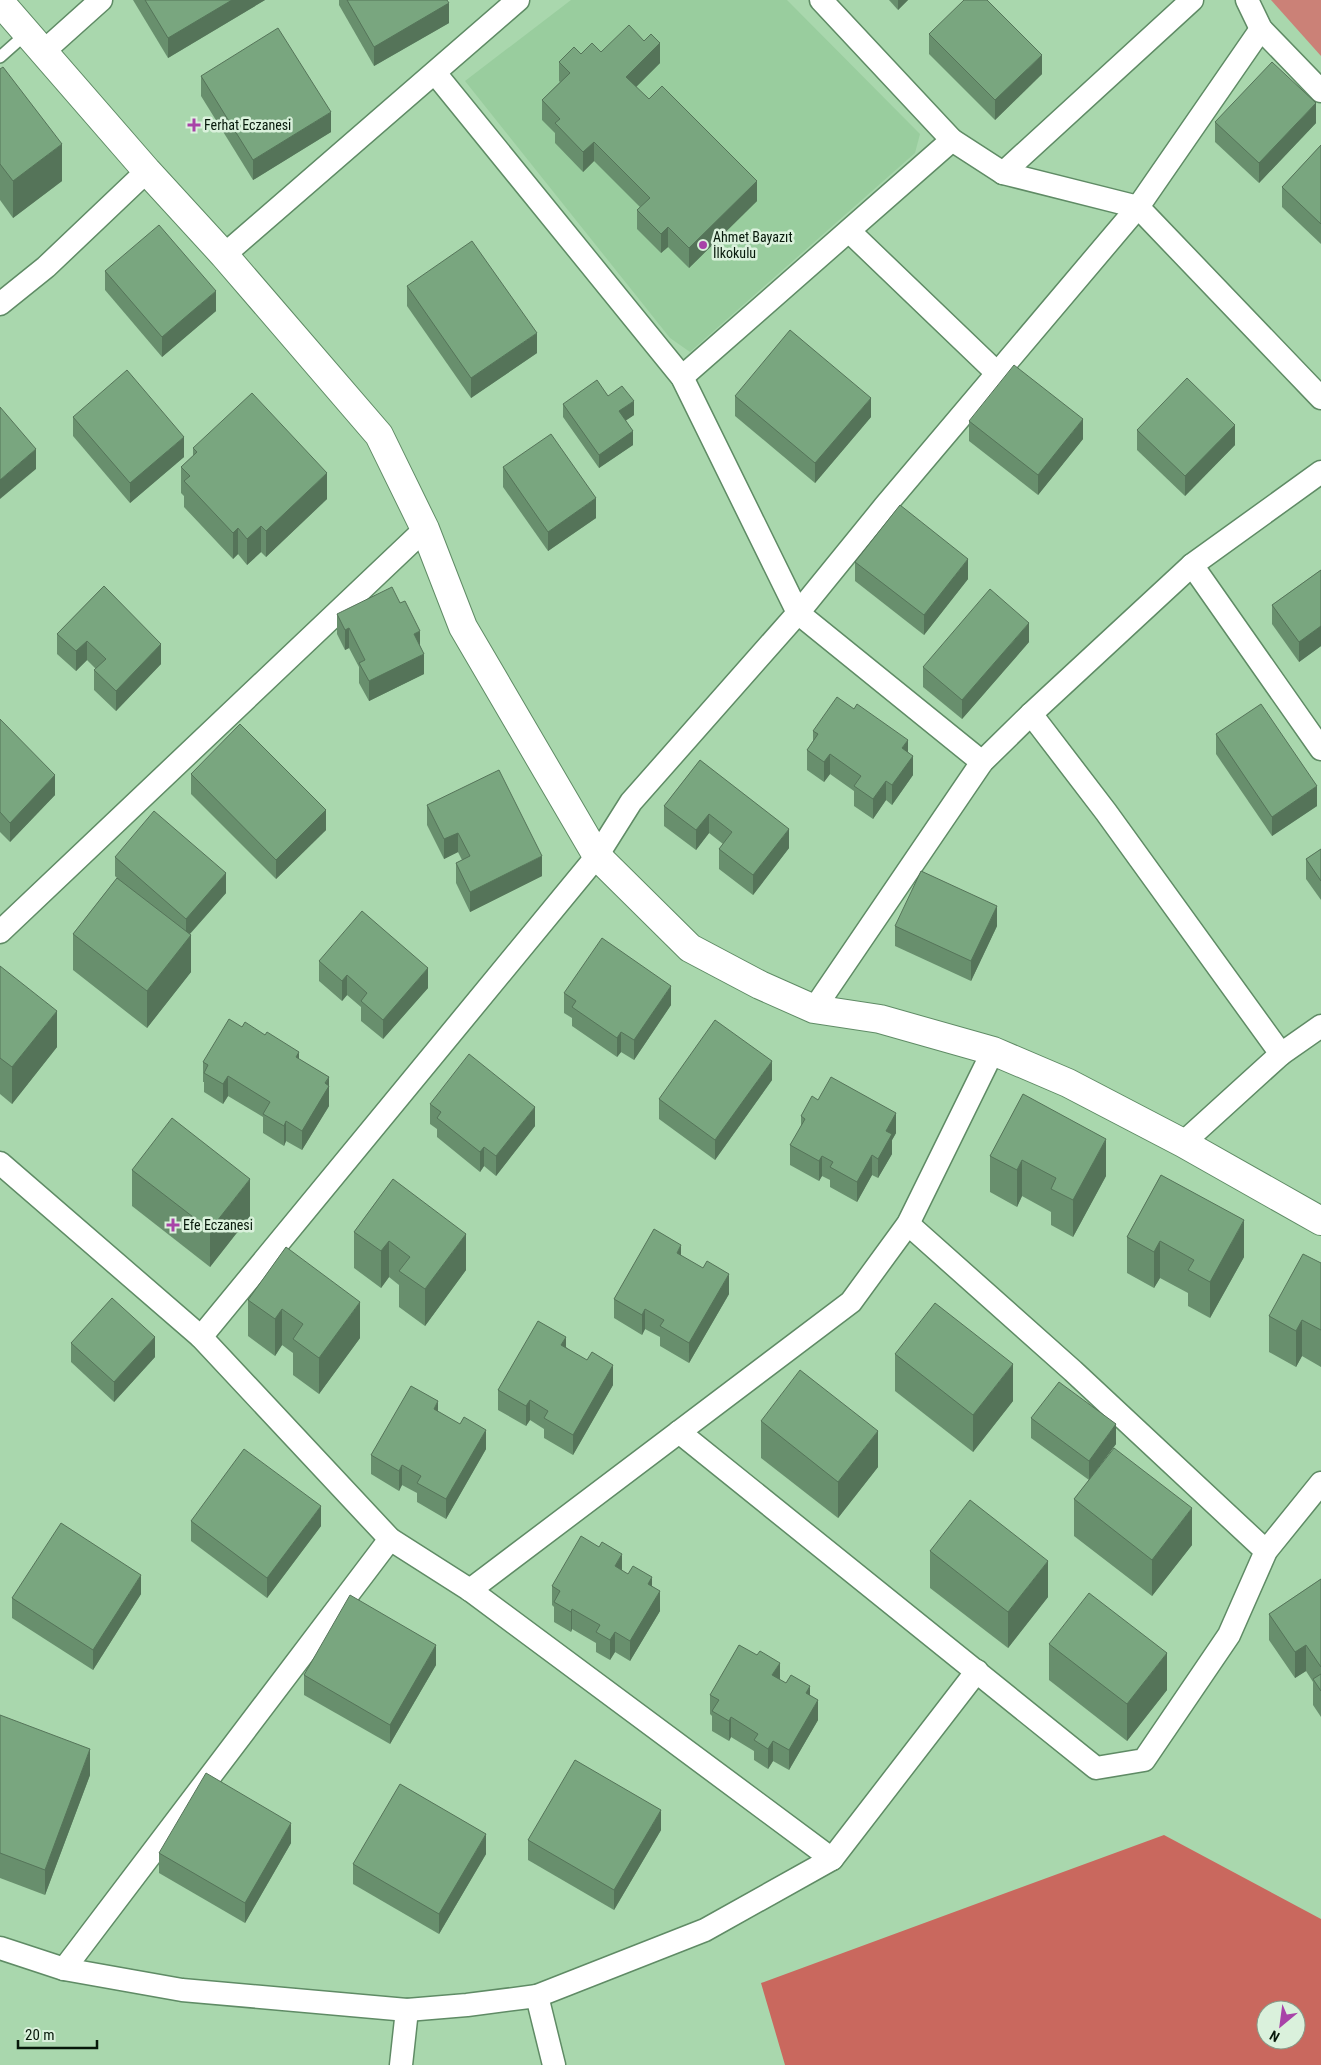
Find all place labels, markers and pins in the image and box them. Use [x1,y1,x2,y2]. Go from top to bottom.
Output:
place label: Ferhat Eczanesi [204,117,291,133]
marker: Ferhat Eczanesi [188,119,200,131]
place label: Ahmet Bayazıt İlkokulu [713,229,793,261]
marker: Ahmet Bayazıt İlkokulu [697,239,709,251]
place label: Efe Eczanesi [183,1217,253,1233]
marker: Efe Eczanesi [167,1219,179,1231]

